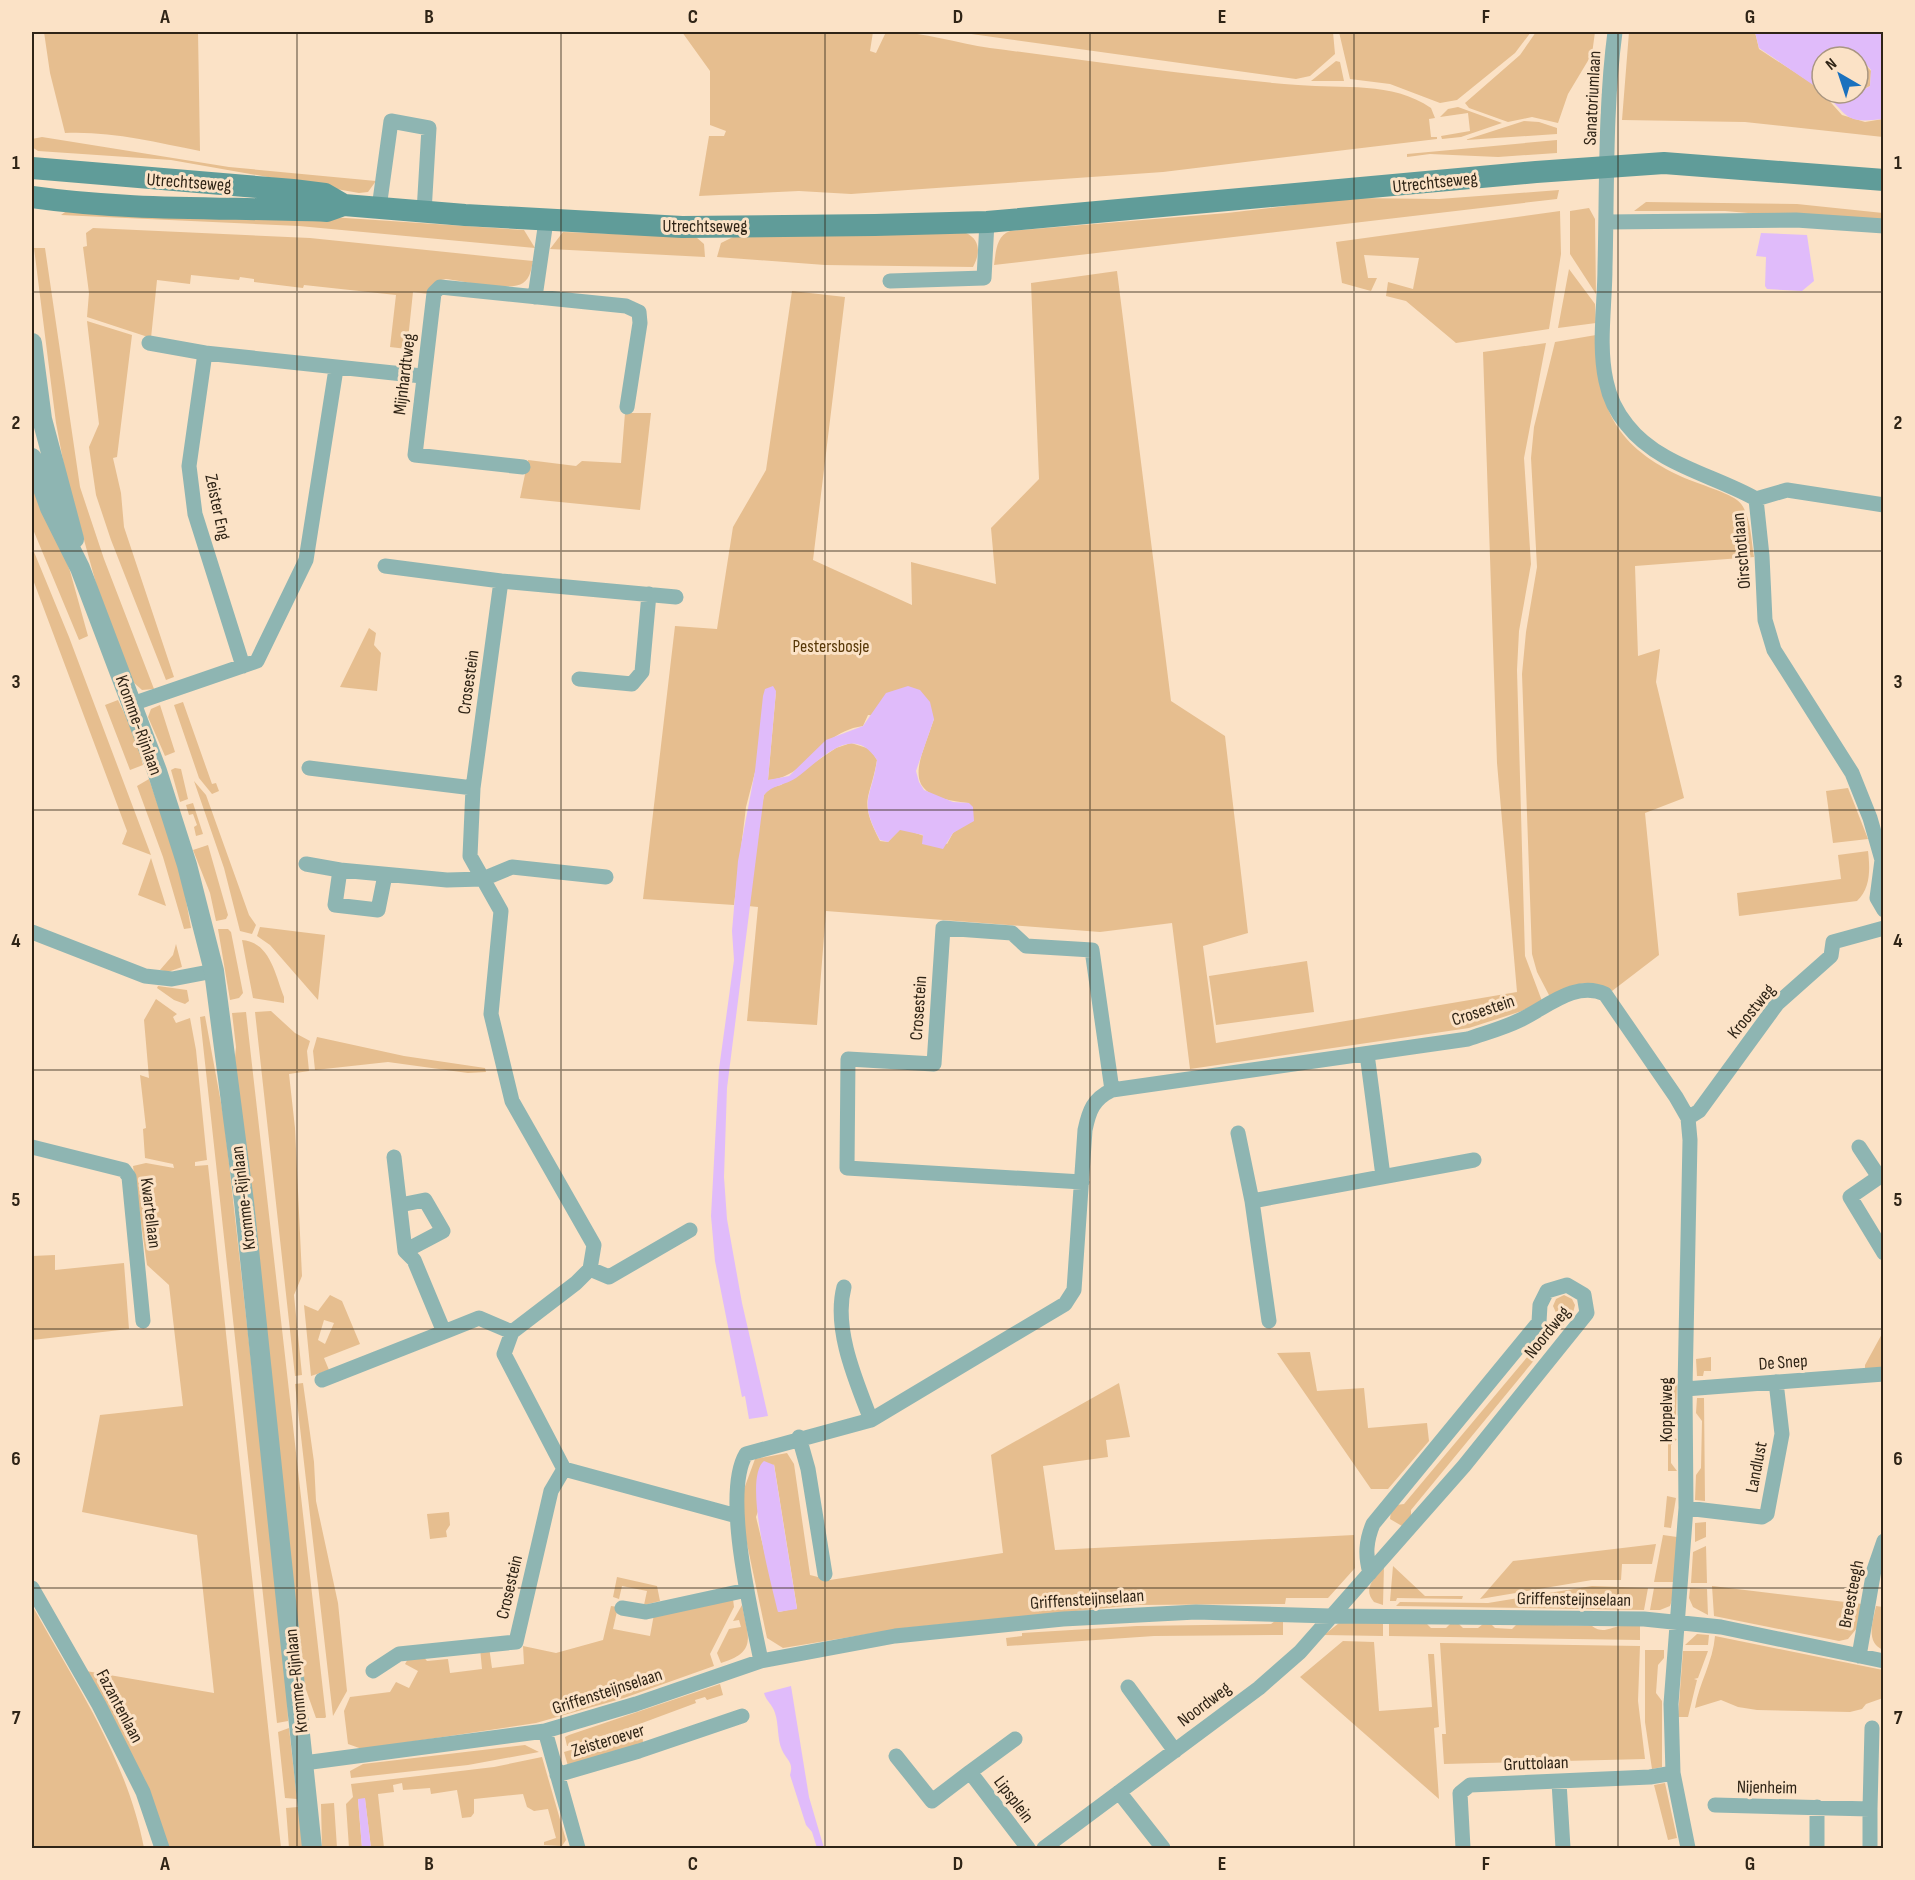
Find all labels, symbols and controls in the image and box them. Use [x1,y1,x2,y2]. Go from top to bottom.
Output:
text: A [159,5,170,29]
text: B [424,5,434,29]
text: C [688,5,698,29]
text: D [953,5,963,29]
text: E [1218,5,1226,29]
text: F [1482,5,1490,29]
text: G [1745,5,1755,29]
north arrow [1810,45,1870,105]
street label: Sanatoriumlaan [1580,50,1605,146]
text: N [1822,54,1841,75]
text: 1 [12,151,20,175]
text: 1 [1894,151,1902,175]
street label: Utrechtseweg [1392,168,1478,197]
street label: Utrechtseweg [146,169,232,196]
street label: Utrechtseweg [663,216,748,237]
street label: Mijnhardtweg [389,332,420,416]
text: 2 [12,411,20,435]
text: 2 [1894,411,1902,435]
street label: Zeister Eng [200,472,235,542]
street label: Oirschotlaan [1728,512,1755,590]
park label: Pestersbosje [792,636,870,657]
street label: Crosestein [454,649,483,716]
text: 3 [12,670,21,694]
text: 3 [1894,670,1903,694]
street label: Kromme-Rijnlaan [111,672,166,778]
text: 4 [11,929,21,953]
text: 4 [1893,929,1903,953]
street label: Crosestein [906,975,931,1041]
street label: Kroostweg [1723,980,1780,1043]
street label: Crosestein [1449,990,1517,1030]
street label: Kromme-Rijnlaan [227,1145,260,1251]
street label: Kwartellaan [136,1177,165,1250]
text: 5 [12,1188,21,1212]
text: 5 [1894,1188,1903,1212]
street label: Noordweg [1520,1302,1575,1363]
street label: De Snep [1758,1350,1808,1375]
street label: Koppelweg [1656,1377,1677,1443]
street label: Landlust [1741,1439,1772,1494]
text: 6 [11,1447,21,1471]
text: 6 [1893,1447,1903,1471]
street label: Crosestein [492,1553,527,1621]
street label: Breesteegh [1835,1558,1868,1630]
street label: Griffensteijnselaan [1029,1585,1145,1614]
street label: Griffensteijnselaan [1517,1588,1631,1611]
street label: Kromme-Rijnlaan [281,1628,312,1734]
street label: Griffensteijnselaan [550,1664,665,1719]
street label: Fazantenlaan [92,1666,148,1746]
street label: Noordweg [1174,1678,1235,1731]
text: 7 [12,1706,21,1730]
text: 7 [1894,1706,1903,1730]
street label: Zeisteroever [569,1719,647,1762]
street label: Gruttolaan [1503,1752,1569,1775]
street label: Lipsplein [989,1772,1038,1827]
street label: Nijenheim [1737,1776,1797,1799]
text: A [159,1852,170,1876]
text: B [424,1852,434,1876]
text: C [688,1852,698,1876]
text: D [953,1852,963,1876]
text: E [1218,1852,1226,1876]
text: F [1482,1852,1490,1876]
text: G [1745,1852,1755,1876]

